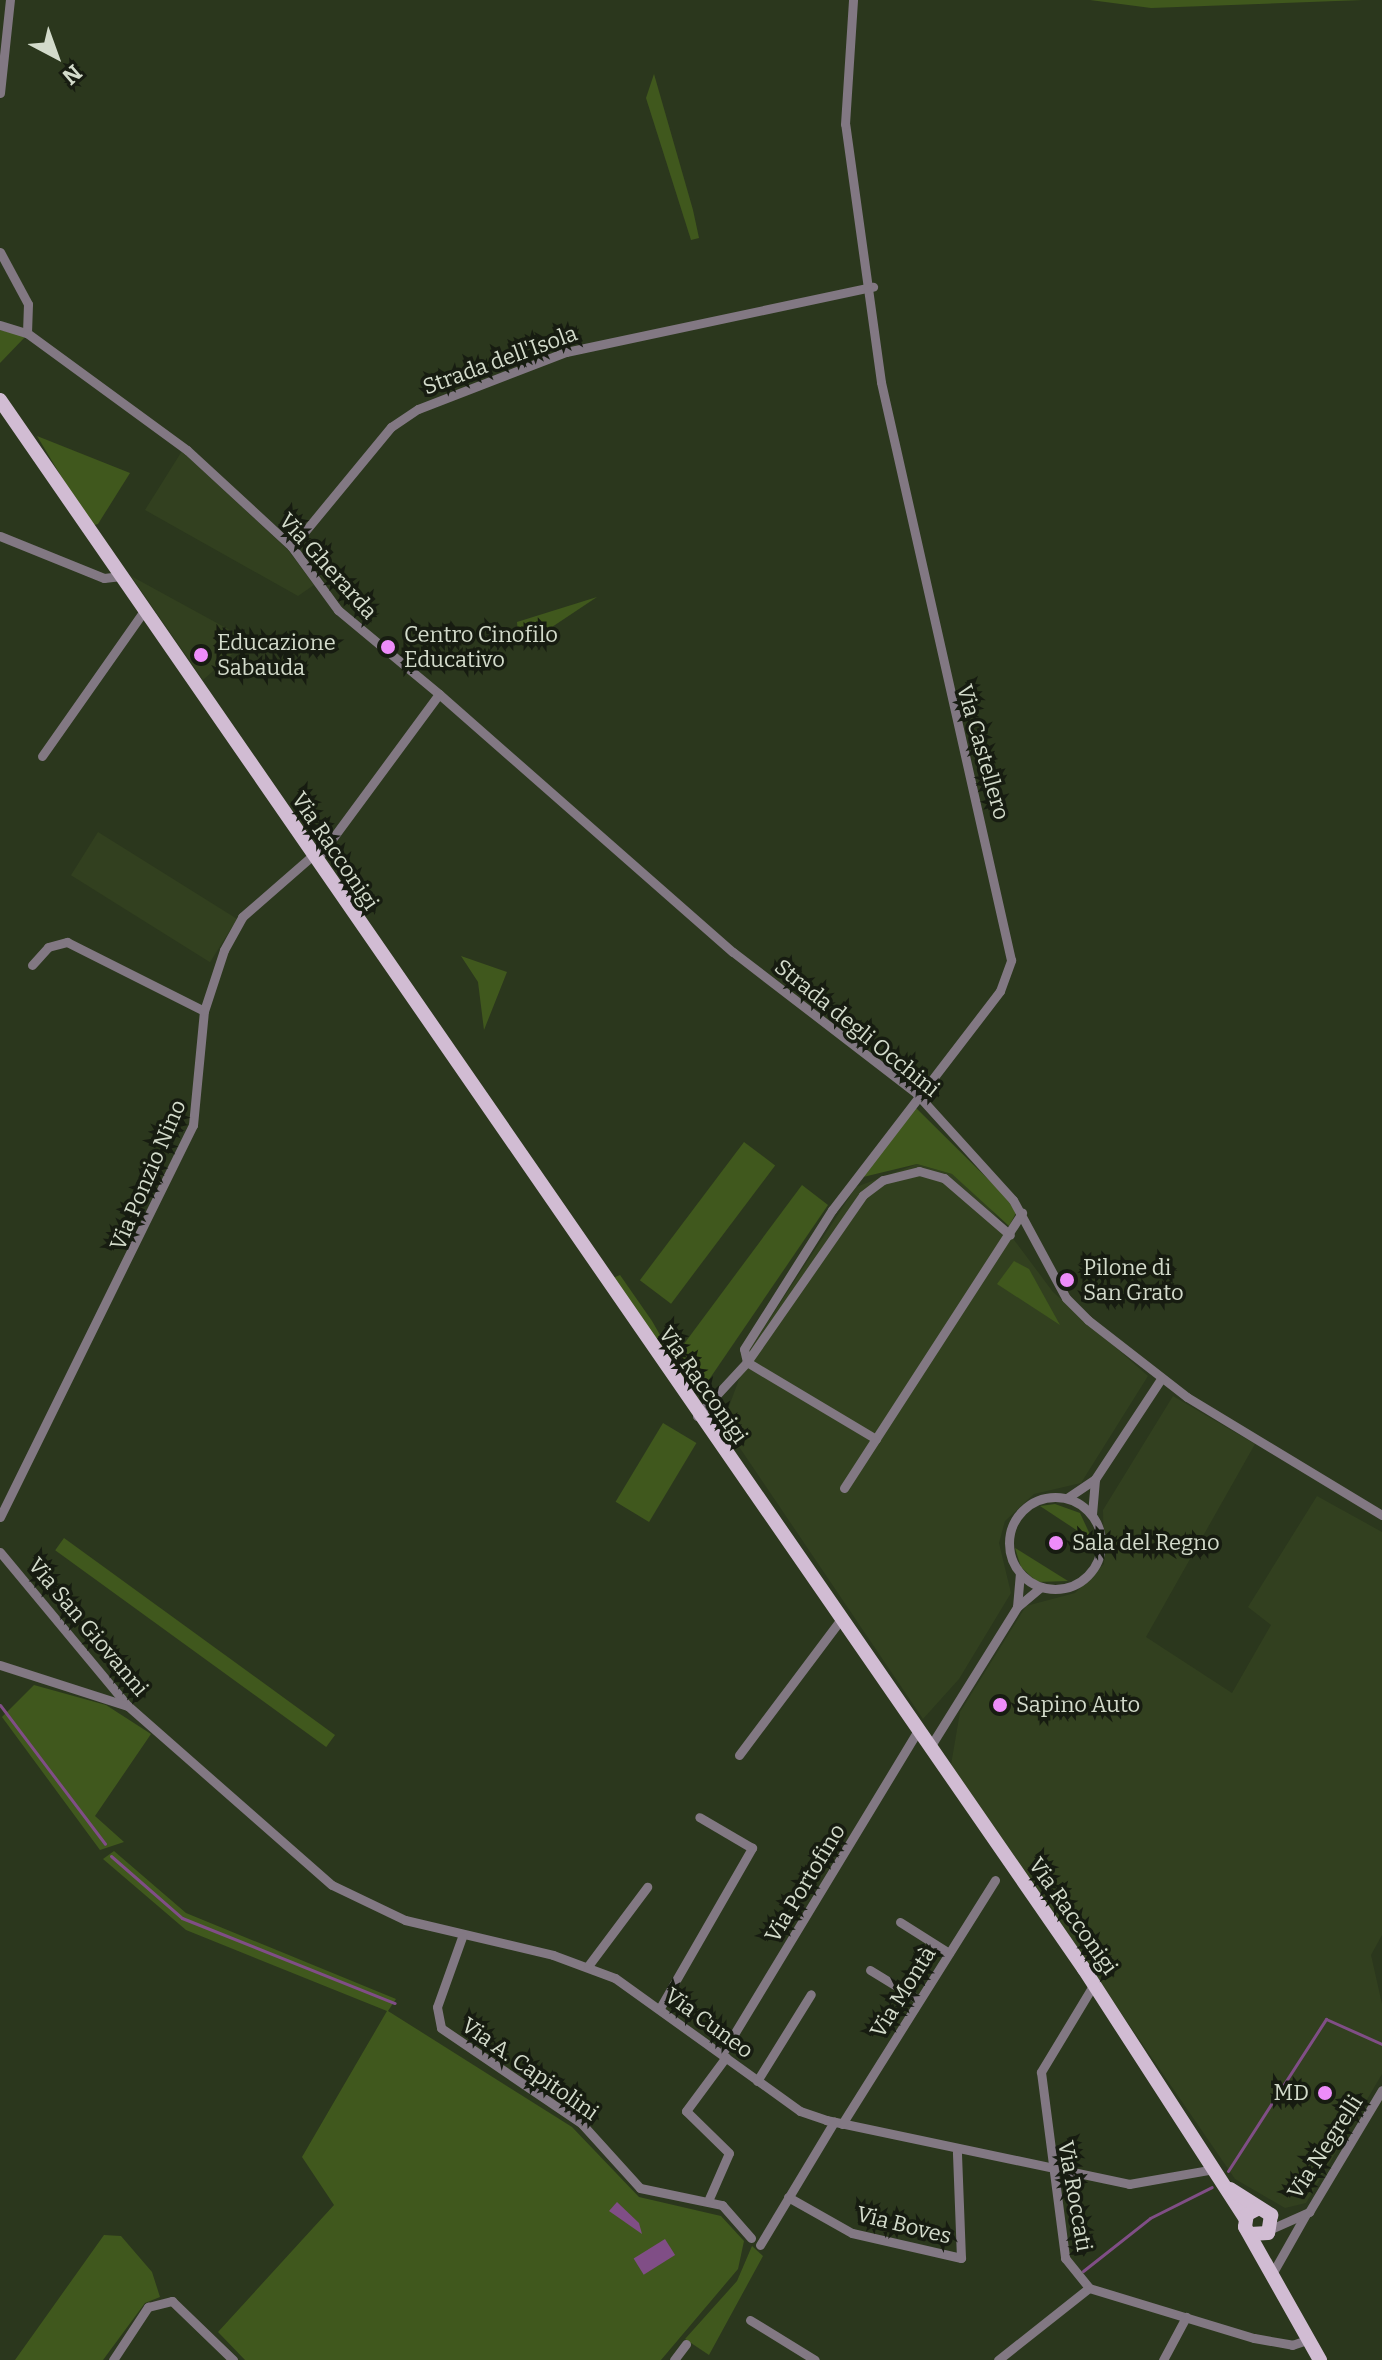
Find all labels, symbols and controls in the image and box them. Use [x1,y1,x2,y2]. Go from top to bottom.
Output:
north arrow [16,16,96,96]
text: N [57,59,87,90]
street label: Strada dell'Isola [419,320,581,400]
street label: Via Gherarda [273,507,383,625]
place label: Centro Cinofilo Educativo [404,621,558,672]
place label: Educazione Sabauda [217,629,336,680]
marker: Centro Cinofilo Educativo [379,638,397,656]
marker: Educazione Sabauda [192,646,210,664]
street label: Via Castellero [951,681,1015,823]
street label: Via Racconigi [286,787,384,915]
street label: Strada degli Occhini [769,953,945,1103]
street label: Via Ponzio Nino [104,1096,192,1254]
place label: Pilone di San Grato [1083,1254,1184,1306]
marker: Pilone di San Grato [1058,1271,1076,1289]
street label: Via Racconigi [653,1321,753,1449]
place label: Sala del Regno [1072,1530,1220,1556]
marker: Sala del Regno [1047,1534,1065,1552]
street label: Via San Giovanni [22,1552,154,1702]
place label: Sapino Auto [1016,1692,1140,1718]
marker: Sapino Auto [991,1696,1009,1714]
street label: Via Portofino [759,1819,851,1947]
street label: Via Racconigi [1023,1852,1123,1980]
street label: Via Montà [865,1942,941,2042]
street label: Via Cuneo [660,1982,758,2064]
street label: Via A. Capitolini [456,2012,604,2126]
place label: MD [1274,2080,1309,2106]
marker: MD [1316,2084,1334,2102]
street label: Via Negrelli [1282,2090,1368,2204]
street label: Via Roccati [1052,2139,1098,2253]
street label: Via Boves [854,2200,954,2250]

